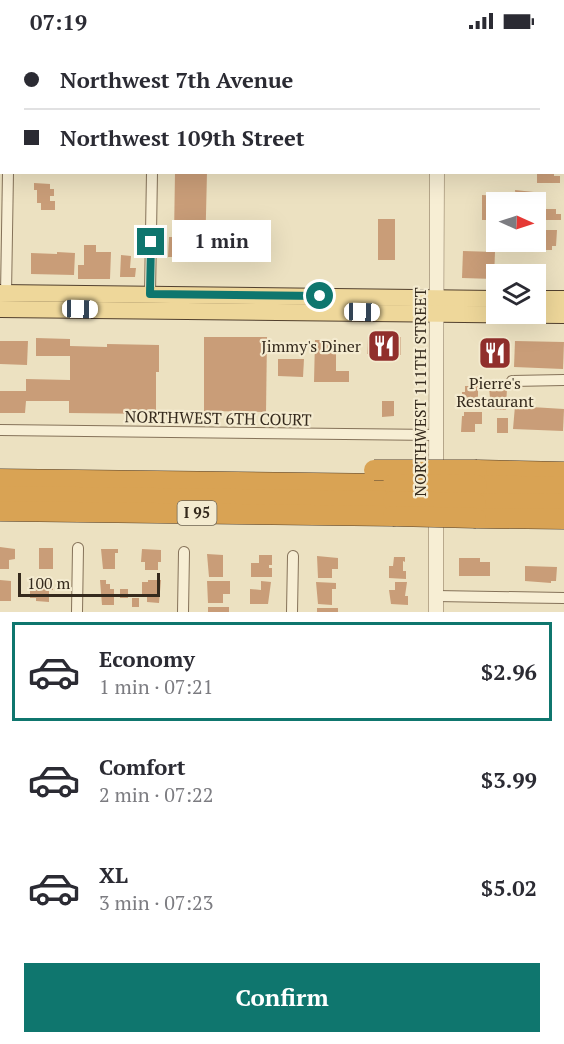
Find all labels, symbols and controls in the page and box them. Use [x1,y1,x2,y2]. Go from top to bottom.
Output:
text: 07:19 [30,7,87,36]
text: Northwest 7th Avenue [60,65,293,94]
text: Northwest 109th Street [60,123,305,152]
north arrow [486,192,546,252]
map controls [486,192,546,324]
callout: 1 min [172,221,271,263]
text: 1 min [194,227,249,254]
route end [137,228,164,255]
button: layers [486,264,546,324]
route start [306,282,333,309]
street label: NORTHWEST 111TH STREET [409,287,431,497]
car [62,300,98,318]
car [344,303,380,321]
restaurant icon: Jimmy's Diner [366,328,402,364]
place label: Jimmy's Diner [261,335,362,357]
restaurant icon: Pierre's Restaurant [477,335,513,371]
place label: Pierre's Restaurant [456,372,534,412]
street label: NORTHWEST 6TH COURT [124,405,312,431]
road number: I 95 [178,501,216,525]
scale bar [18,570,160,598]
text: 100 m [27,572,70,594]
text: Economy [99,644,195,673]
icon: car [27,645,81,699]
text: $2.96 [481,657,537,686]
text: 1 min · 07:21 [99,673,213,700]
text: Comfort [99,752,185,781]
icon: car [27,753,81,807]
text: $3.99 [481,765,537,794]
text: 2 min · 07:22 [99,781,213,808]
text: XL [99,860,128,889]
icon: car [27,861,81,915]
text: $5.02 [481,873,537,902]
text: 3 min · 07:23 [99,889,213,916]
button: Confirm [24,963,540,1032]

